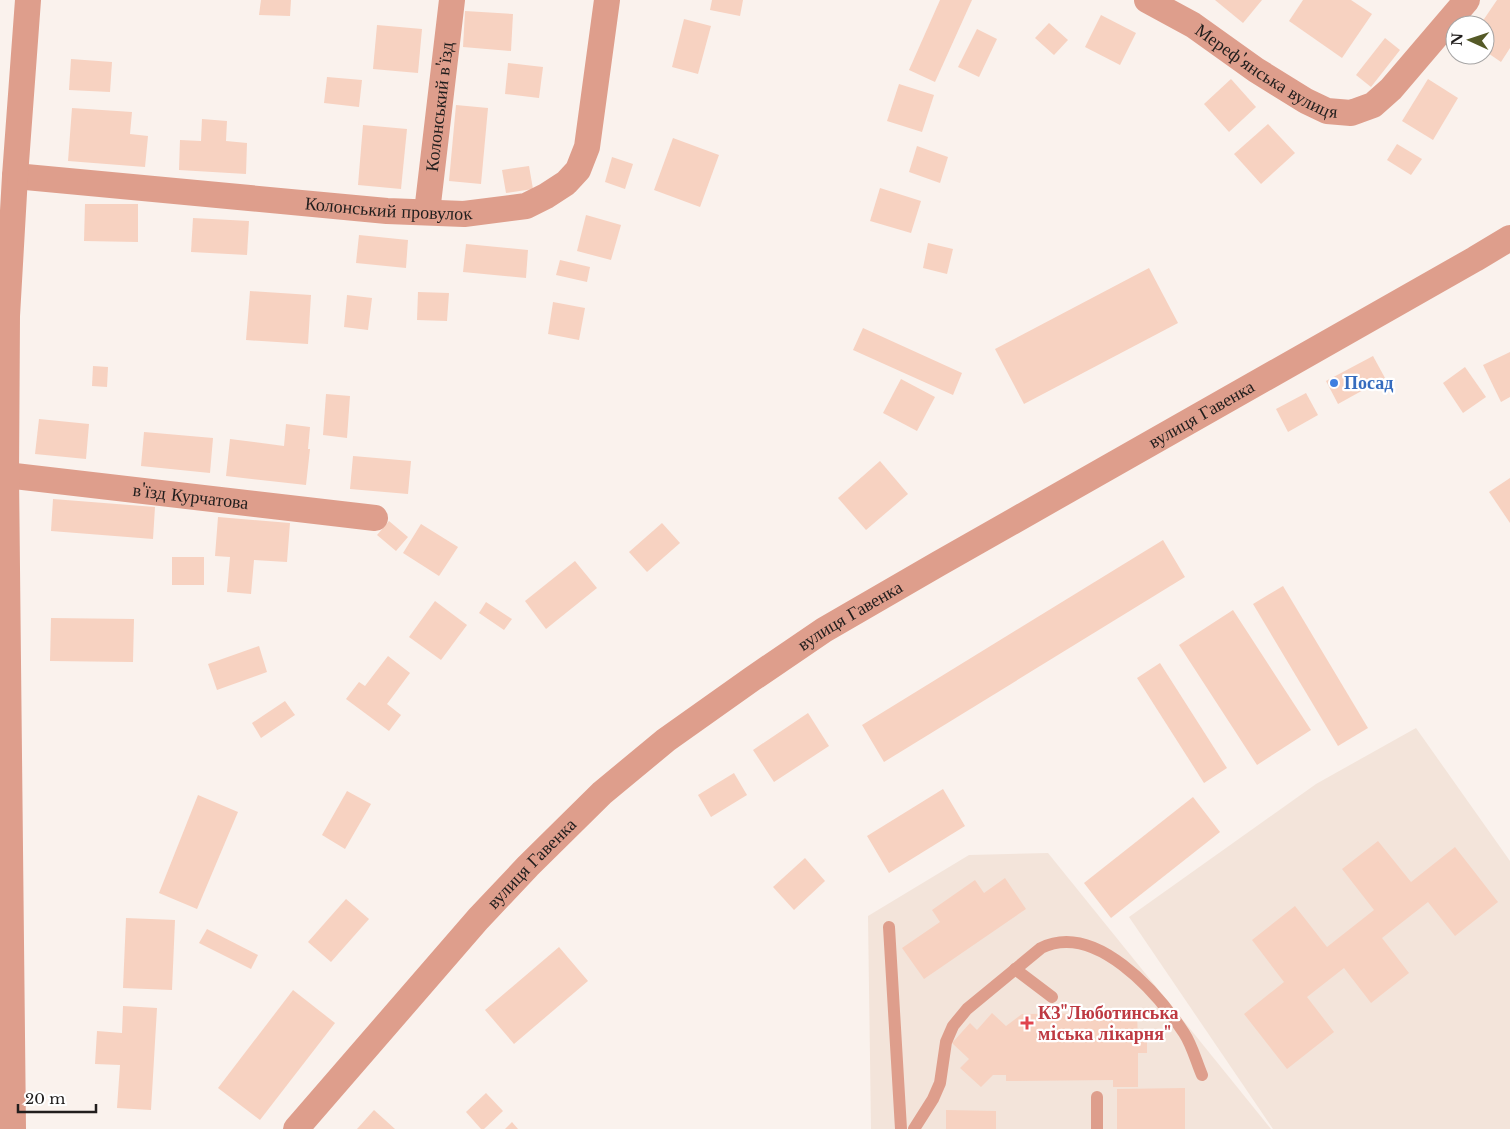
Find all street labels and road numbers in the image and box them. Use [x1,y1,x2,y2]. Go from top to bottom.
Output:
street label: Мереф'янська вулиця [1191,19,1339,123]
street label: Колонський в'їзд [421,41,458,173]
street label: Колонський провулок [304,192,474,225]
street label: вулиця Гавенка [1145,376,1258,453]
street label: в'їзд Курчатова [132,479,250,514]
street label: вулиця Гавенка [793,576,906,656]
street label: вулиця Гавенка [482,814,581,913]

